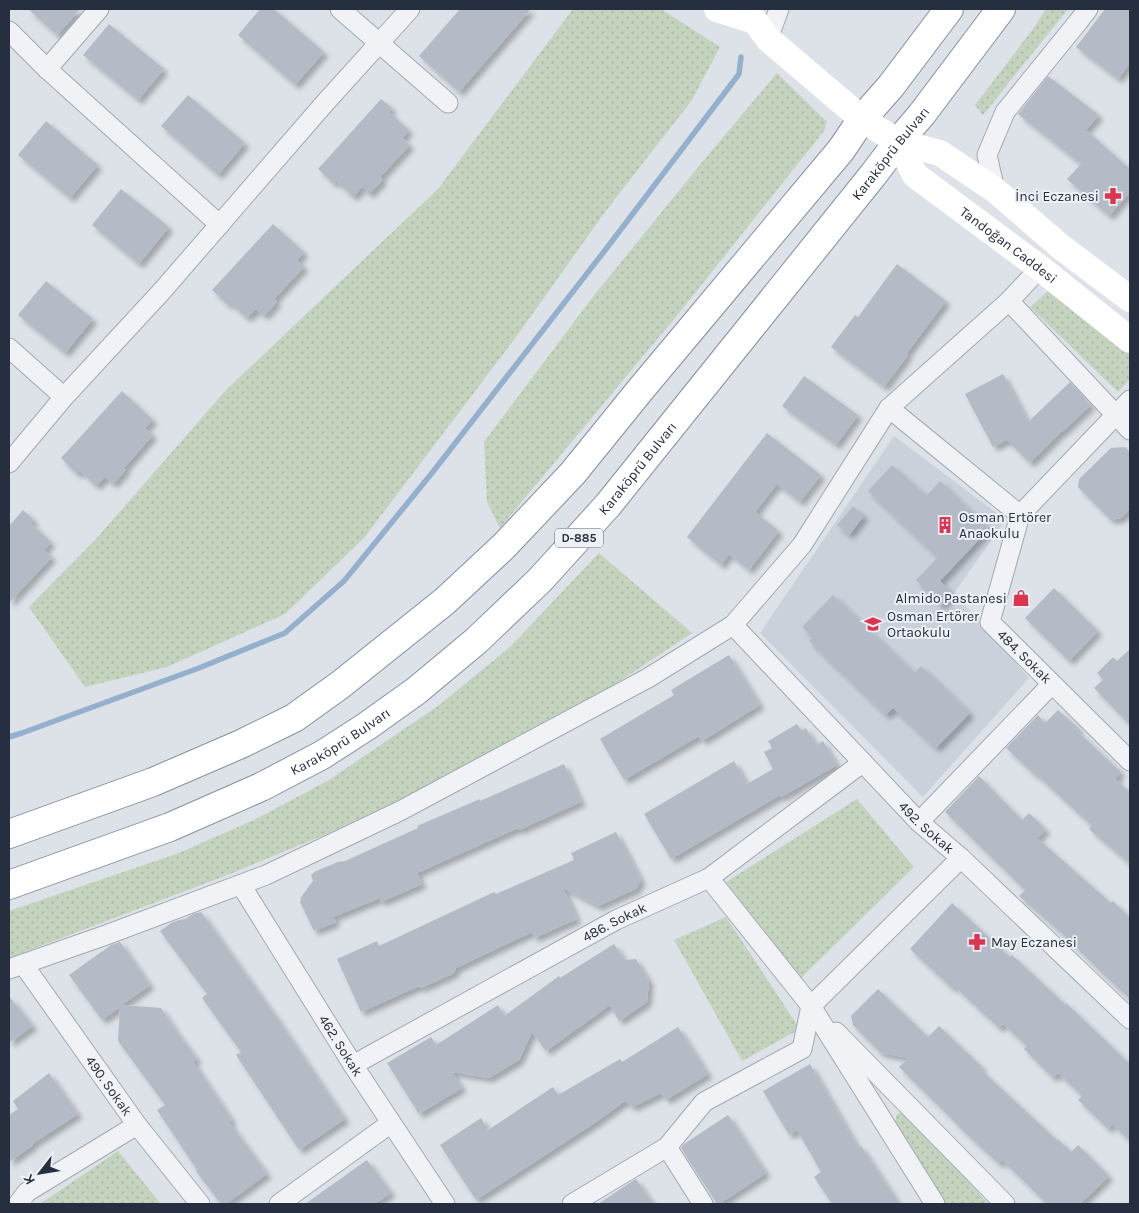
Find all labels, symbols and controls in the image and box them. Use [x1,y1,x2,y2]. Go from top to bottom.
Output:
street label: Karaköprü Bulvarı [848,104,933,204]
pharmacy icon: İnci Eczanesi [1103,186,1123,206]
place label: İnci Eczanesi [1015,188,1099,205]
street label: Tandoğan Caddesi [956,203,1060,287]
street label: Karaköprü Bulvarı [595,419,680,519]
place label: Osman Ertörer Anaokulu [959,509,1052,542]
building icon: Osman Ertörer Anaokulu [935,515,955,535]
road number: D-885 [555,528,603,548]
shop icon: Almido Pastanesi [1011,588,1031,608]
place label: Almido Pastanesi [896,590,1007,607]
place label: Osman Ertörer Ortaokulu [887,608,980,641]
school or university icon: Osman Ertörer Ortaokulu [863,614,883,634]
street label: 484. Sokak [994,626,1055,687]
street label: Karaköprü Bulvarı [287,704,394,779]
street label: 492. Sokak [895,798,958,857]
street label: 486. Sokak [579,899,650,946]
pharmacy icon: May Eczanesi [967,932,987,952]
place label: May Eczanesi [991,934,1077,951]
street label: 462. Sokak [315,1012,366,1080]
street label: 490. Sokak [82,1053,136,1119]
north arrow [15,1148,65,1198]
text: K [19,1170,39,1188]

